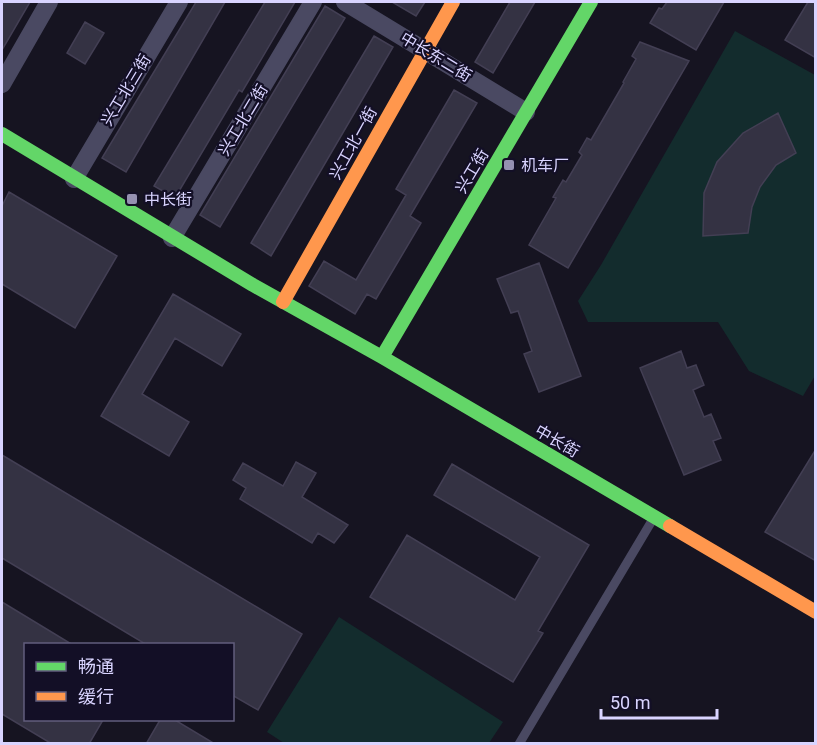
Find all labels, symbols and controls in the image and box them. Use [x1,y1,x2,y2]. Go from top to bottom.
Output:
street label: 中长东二街 [397,28,475,86]
street label: 兴工北三街 [97,51,155,129]
street label: 兴工北二街 [214,81,272,159]
street label: 兴工北一街 [325,103,381,183]
street label: 兴工街 [451,146,493,196]
place label: 机车厂 [521,156,569,175]
marker: 机车厂 [502,158,516,172]
place label: 中长街 [144,190,192,209]
marker: 中长街 [125,192,139,206]
street label: 中长街 [531,421,583,461]
legend [24,643,234,721]
text: 畅通 [78,656,114,677]
scale bar [601,682,716,720]
text: 缓行 [78,686,114,707]
text: 50 m [610,692,650,713]

